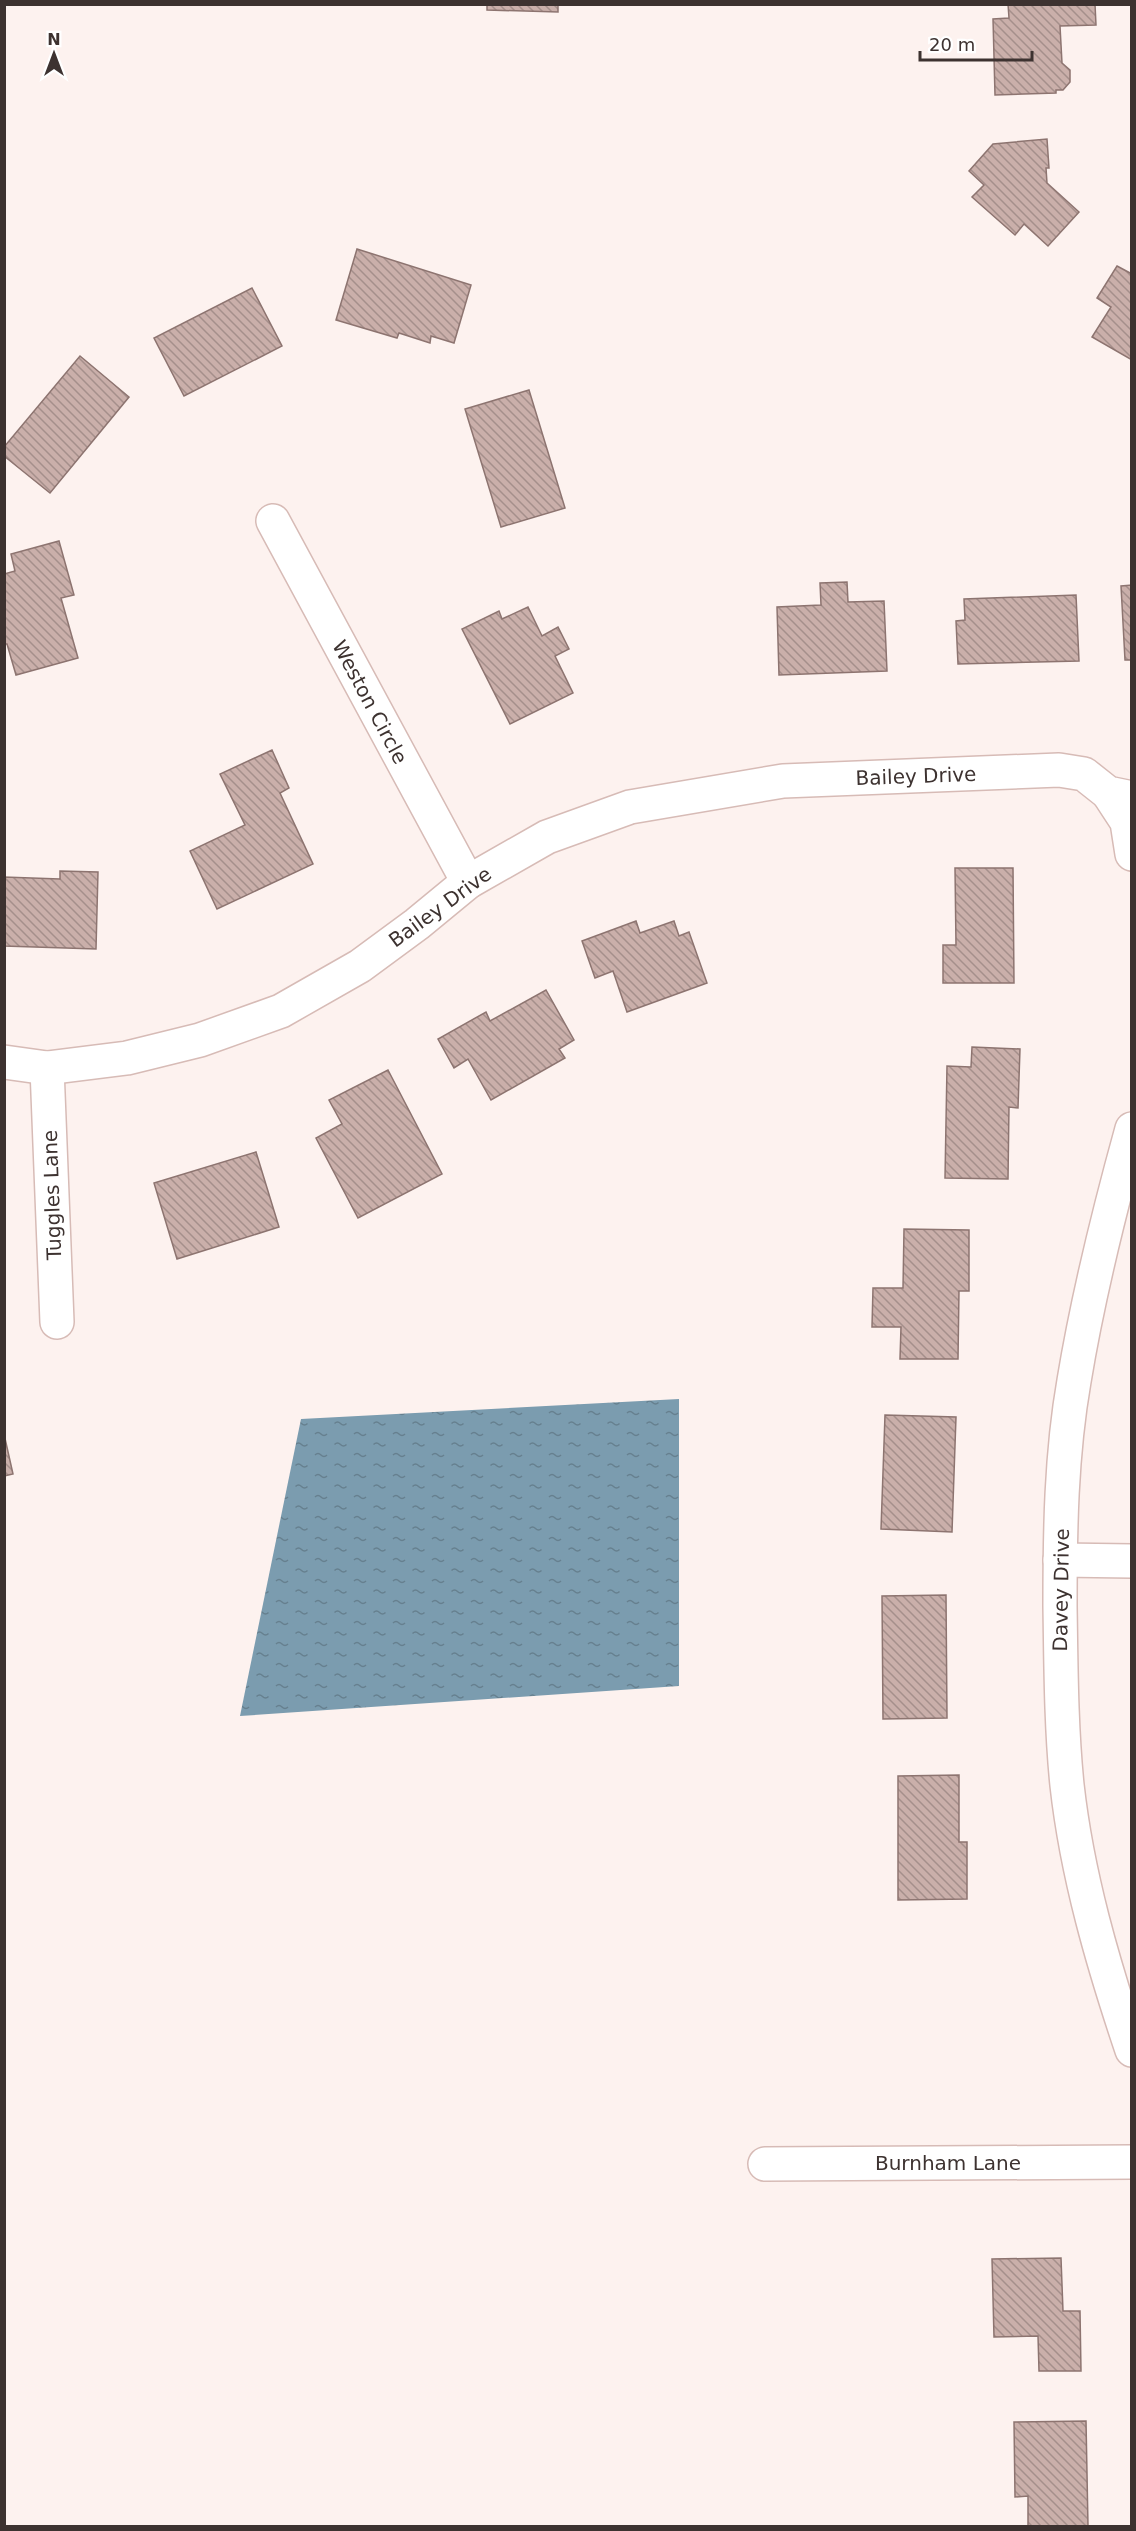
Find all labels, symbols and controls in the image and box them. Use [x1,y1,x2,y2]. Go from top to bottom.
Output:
north arrow [24,24,84,84]
scale bar [920,24,1032,62]
text: N [47,30,61,49]
text: 20 m [929,34,975,55]
street label: Weston Circle [327,636,413,768]
street label: Bailey Drive [855,762,977,790]
street label: Bailey Drive [384,862,496,952]
street label: Tuggles Lane [38,1129,66,1262]
street label: Davey Drive [1048,1528,1074,1652]
street label: Burnham Lane [875,2151,1021,2175]

